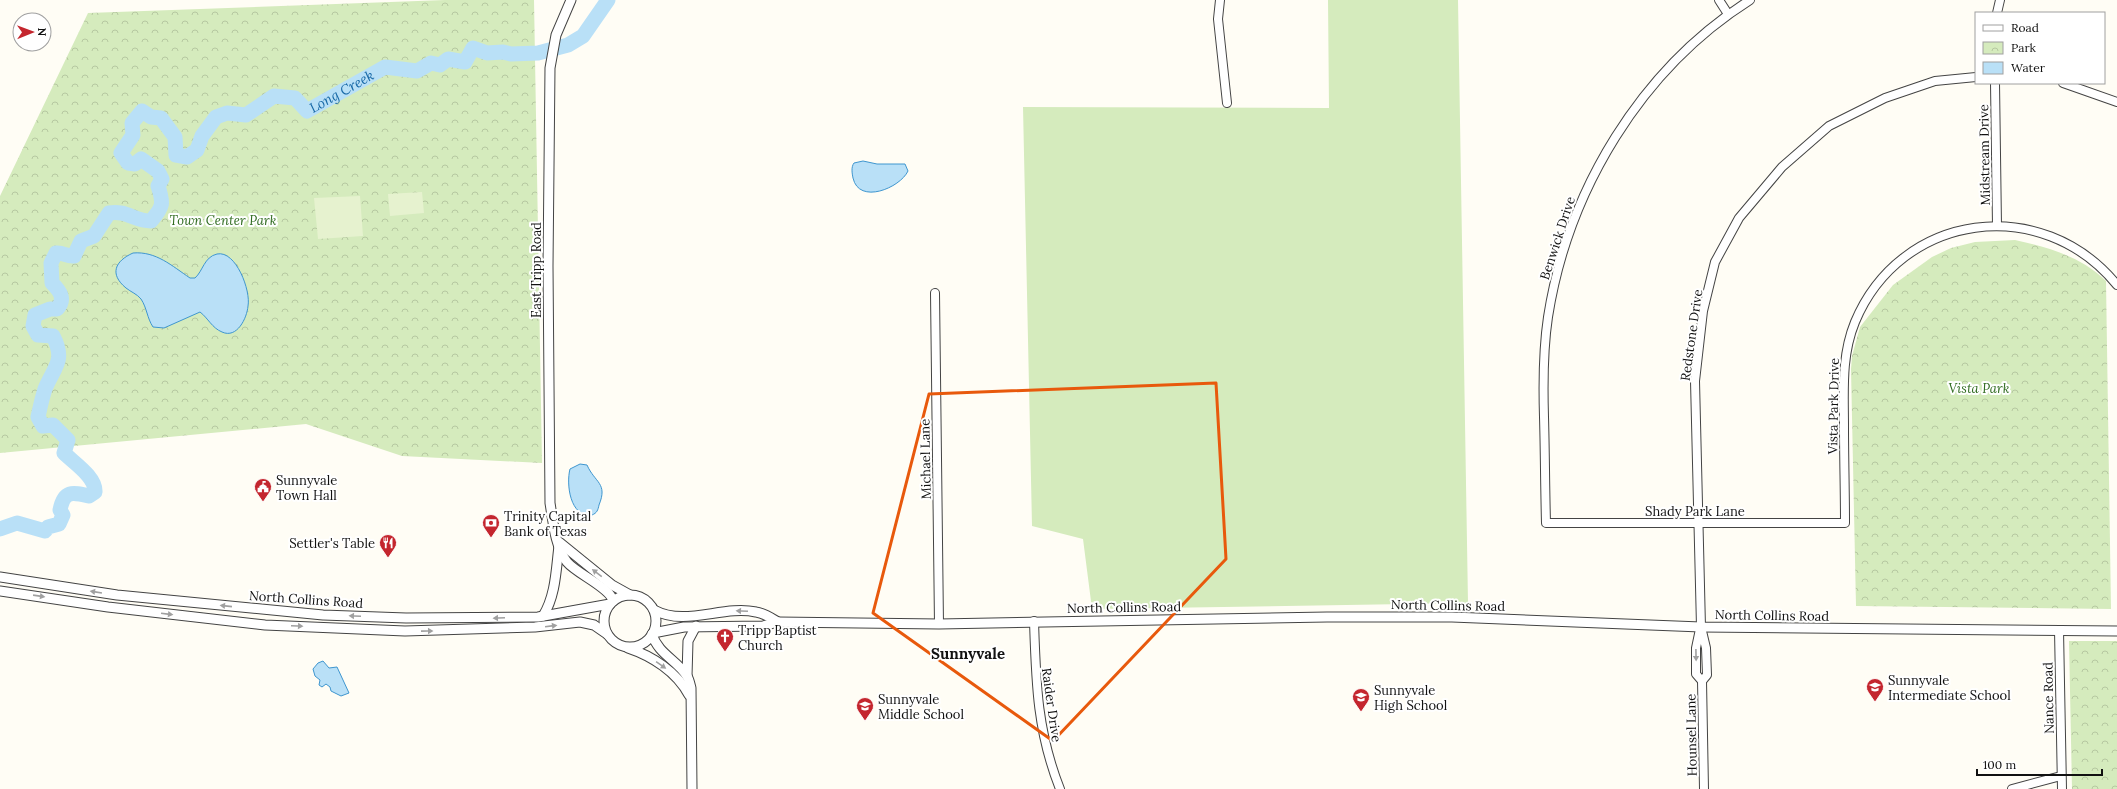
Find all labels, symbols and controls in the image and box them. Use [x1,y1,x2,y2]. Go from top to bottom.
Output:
north arrow [12,12,52,52]
legend [1975,12,2105,84]
text: Road [2011,20,2039,35]
text: N [35,27,49,37]
text: Park [2011,40,2037,55]
text: Water [2011,60,2046,75]
water label: Long Creek [306,66,377,117]
street label: Midstream Drive [1975,104,1994,206]
street label: Benwick Drive [1536,194,1579,282]
park label: Town Center Park [170,212,277,229]
street label: East Tripp Road [528,222,545,318]
street label: Redstone Drive [1677,288,1706,382]
street label: Vista Park Drive [1824,358,1843,455]
park label: Vista Park [1949,380,2010,397]
street label: Michael Lane [916,419,935,499]
place label: Sunnyvale Town Hall [276,472,337,504]
public building icon: Sunnyvale Town Hall [253,477,273,502]
street label: Shady Park Lane [1645,503,1745,520]
place label: Trinity Capital Bank of Texas [504,508,592,540]
bank icon: Trinity Capital Bank of Texas [481,513,501,538]
restaurant icon: Settler's Table [378,533,398,558]
place label: Settler's Table [289,535,375,552]
one-way arrow [592,569,603,578]
street label: North Collins Road [248,587,364,612]
one-way arrow [90,589,102,595]
one-way arrow [33,593,45,599]
street label: North Collins Road [1391,596,1505,615]
street label: North Collins Road [1067,598,1181,617]
one-way arrow [220,603,232,610]
street label: North Collins Road [1715,606,1829,625]
one-way arrow [735,608,748,614]
one-way arrow [161,610,173,617]
one-way arrow [348,613,361,619]
one-way arrow [492,615,505,621]
place label: Tripp Baptist Church [738,622,817,654]
one-way arrow [291,623,303,630]
one-way arrow [545,623,557,629]
one-way arrow [421,627,433,634]
church icon: Tripp Baptist Church [715,627,735,652]
district label: Sunnyvale [931,644,1005,663]
one-way arrow [1693,649,1699,662]
one-way arrow [656,661,666,669]
street label: Nance Road [2039,662,2058,734]
street label: Raider Drive [1038,667,1065,743]
place label: Sunnyvale Intermediate School [1888,672,2011,704]
school or university icon: Sunnyvale Intermediate School [1865,677,1885,702]
place label: Sunnyvale High School [1374,682,1448,714]
school or university icon: Sunnyvale High School [1351,687,1371,712]
place label: Sunnyvale Middle School [878,691,964,723]
street label: Hounsel Lane [1682,694,1701,776]
school or university icon: Sunnyvale Middle School [855,696,875,721]
scale bar [1977,751,2102,777]
text: 100 m [1983,757,2016,772]

